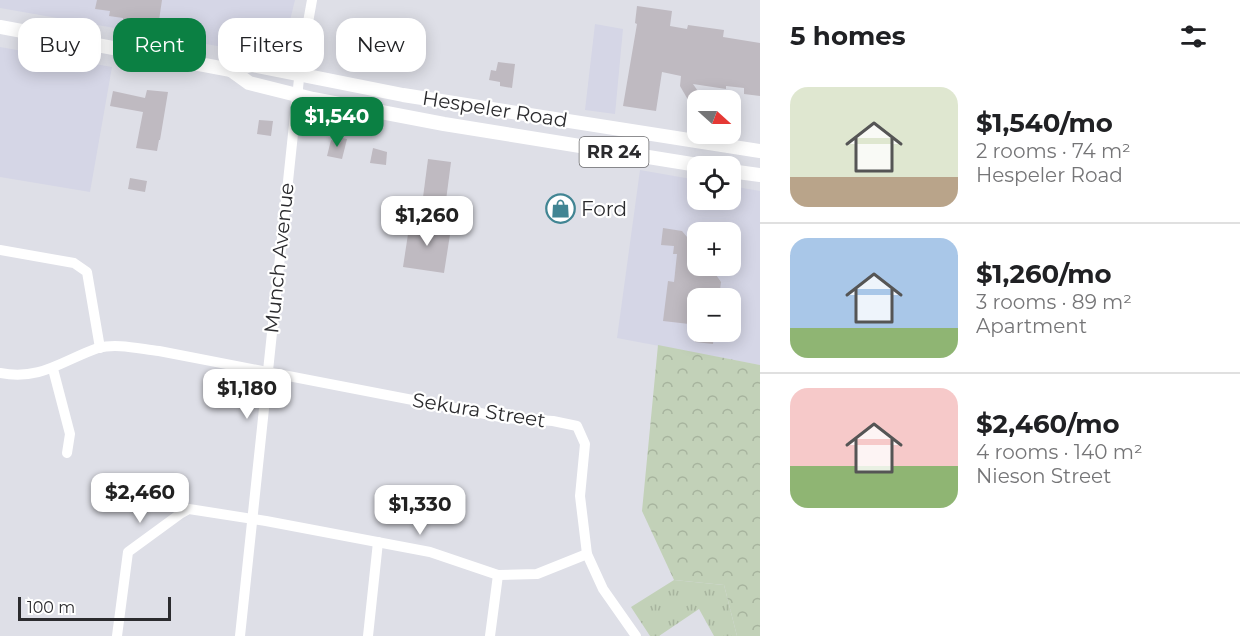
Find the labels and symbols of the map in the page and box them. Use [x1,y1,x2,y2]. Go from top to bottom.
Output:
street label: Hespeler Road [421,86,569,132]
north arrow [687,90,741,144]
pin: $1,540 [288,97,386,148]
road number: RR 24 [580,137,648,167]
street label: Munch Avenue [259,181,299,335]
shop icon: Ford [544,193,576,225]
pin: $1,260 [378,196,476,247]
place label: Ford [581,197,627,221]
pin: $1,180 [198,369,296,420]
street label: Sekura Street [411,388,547,432]
pin: $2,460 [91,473,189,524]
pin: $1,330 [371,485,469,536]
scale bar [18,594,171,622]

